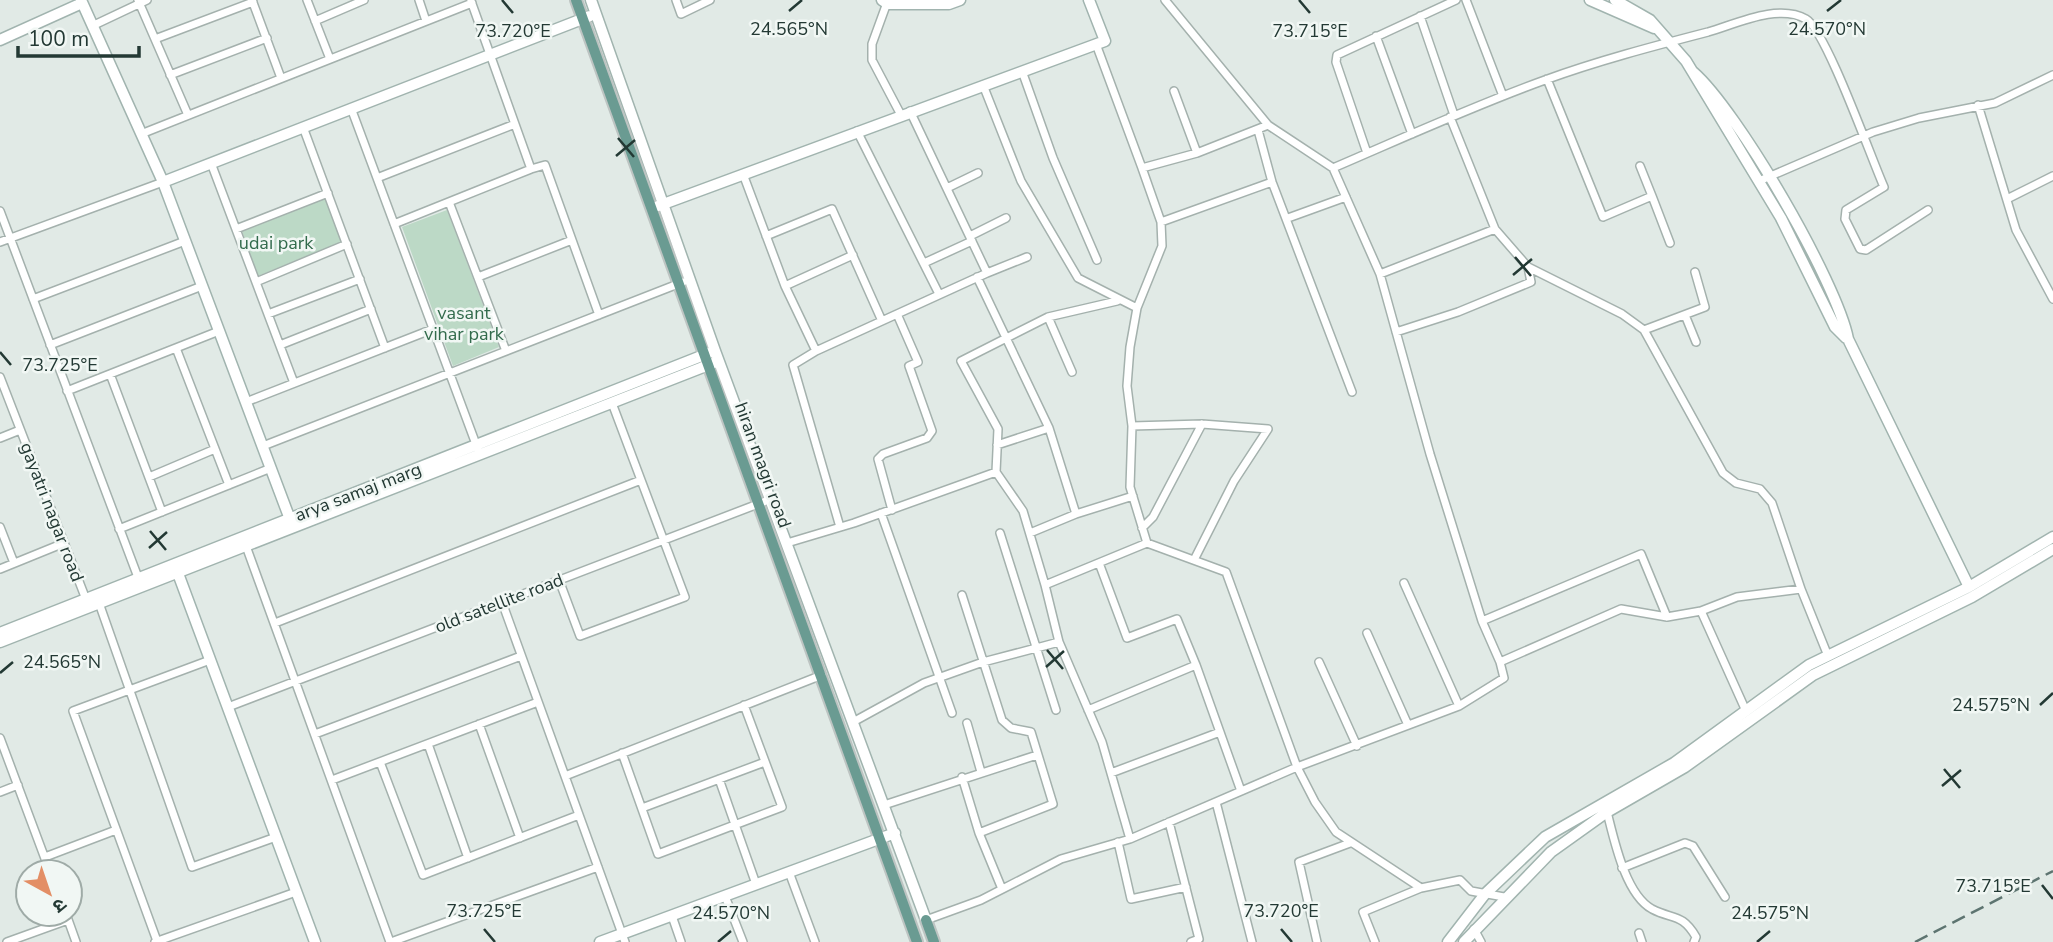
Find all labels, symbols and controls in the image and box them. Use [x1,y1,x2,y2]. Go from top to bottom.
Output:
scale bar [18,14,138,58]
text: 24.565°N [750,17,828,41]
text: 24.570°N [1788,17,1866,41]
text: 73.720°E [475,19,551,43]
text: 73.715°E [1272,19,1348,43]
text: 100 m [28,25,89,53]
park label: udai park [239,231,314,255]
park label: vasant vihar park [424,301,505,346]
text: 73.725°E [22,353,98,377]
street label: hiran magri road [729,399,797,531]
street label: gayatri nagar road [14,439,90,585]
street label: arya samaj marg [291,457,425,527]
street label: old satellite road [431,567,567,639]
text: 24.565°N [23,650,101,674]
text: 24.575°N [1952,693,2030,717]
north arrow [14,858,84,928]
text: 73.715°E [1955,874,2031,898]
text: उ [46,892,72,919]
text: 73.725°E [446,899,522,923]
text: 73.720°E [1243,899,1319,923]
text: 24.570°N [692,901,770,925]
text: 24.575°N [1731,901,1809,925]

